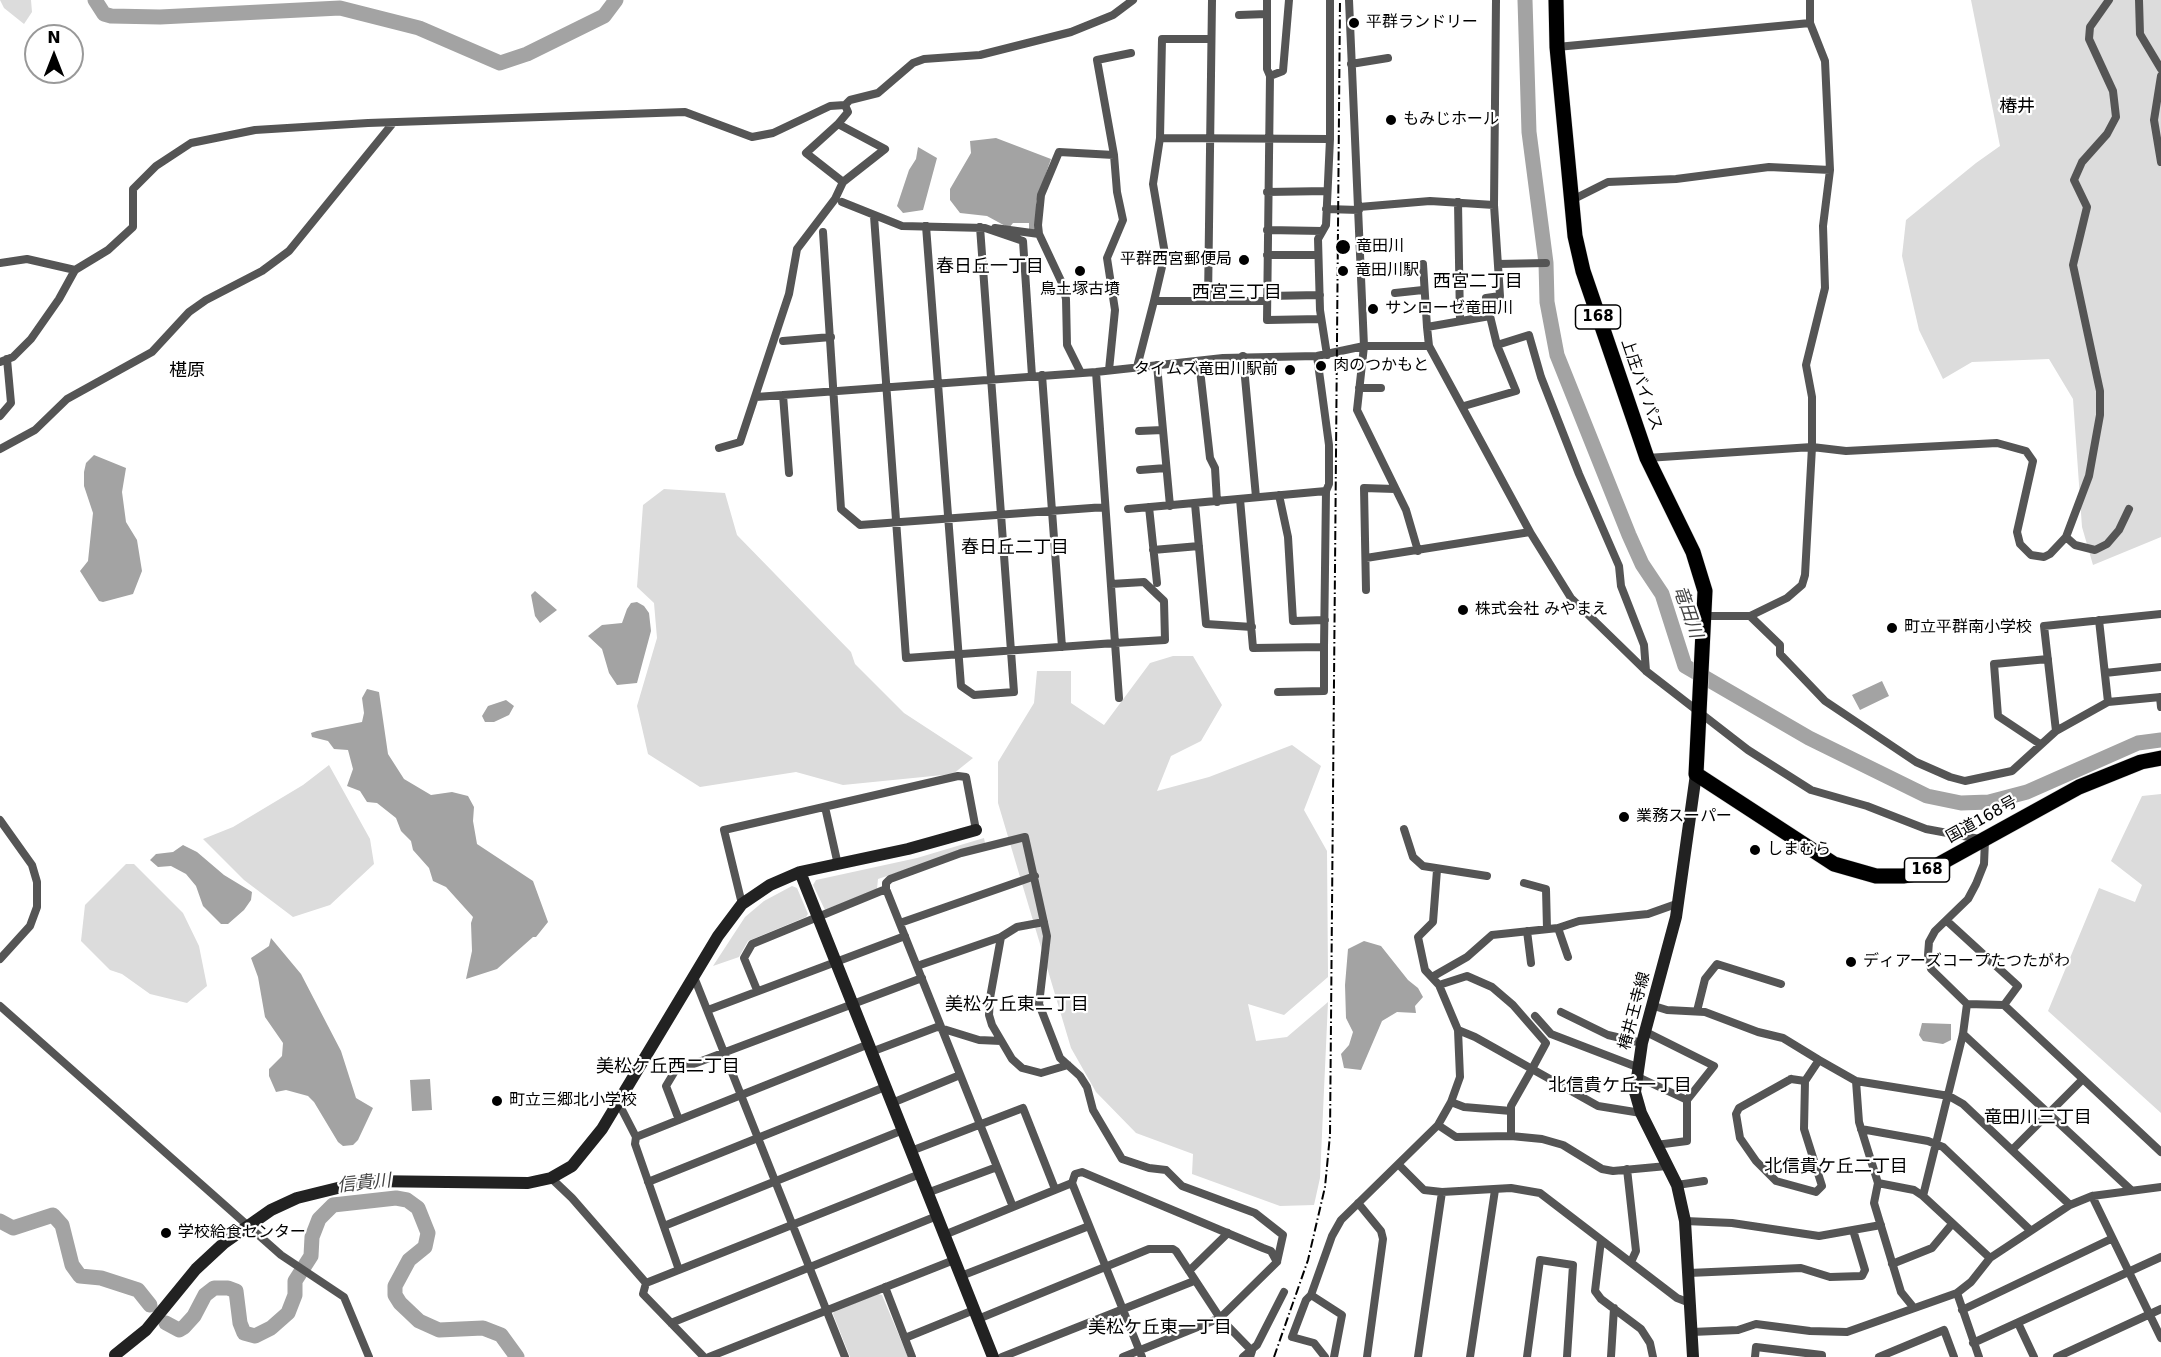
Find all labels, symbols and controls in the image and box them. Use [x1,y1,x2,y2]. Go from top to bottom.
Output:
place label: 平群ランドリー [1366,13,1478,33]
marker: 平群ランドリー [1347,16,1361,30]
north arrow [24,24,84,84]
text: N [47,28,61,47]
district label: 椿井 [1999,96,2035,118]
place label: もみじホール [1403,110,1499,130]
marker: もみじホール [1384,113,1398,127]
place label: 竜田川 [1356,237,1404,257]
marker: 竜田川 [1334,238,1352,256]
place label: 平群西宮郵便局 [1120,250,1232,270]
marker: 平群西宮郵便局 [1237,253,1251,267]
district label: 春日丘一丁目 [936,256,1044,278]
place label: 竜田川駅 [1355,261,1419,281]
marker: 鳥土塚古墳 [1073,264,1087,278]
marker: 竜田川駅 [1336,264,1350,278]
district label: 西宮二丁目 [1433,271,1523,293]
place label: 鳥土塚古墳 [1040,280,1120,300]
district label: 西宮三丁目 [1192,282,1282,304]
place label: サンローゼ竜田川 [1385,299,1513,319]
marker: サンローゼ竜田川 [1366,302,1380,316]
road number: 168 [1576,305,1620,329]
street label: 上庄バイパス [1616,336,1666,434]
place label: 肉のつかもと [1333,356,1429,376]
marker: 肉のつかもと [1314,359,1328,373]
district label: 椹原 [169,360,205,382]
place label: タイムズ竜田川駅前 [1134,360,1278,380]
marker: タイムズ竜田川駅前 [1283,363,1297,377]
district label: 春日丘二丁目 [961,537,1069,559]
water label: 竜田川 [1668,583,1706,641]
place label: 株式会社 みやまえ [1475,600,1608,620]
marker: 株式会社 みやまえ [1456,603,1470,617]
place label: 町立平群南小学校 [1904,618,2032,638]
marker: 町立平群南小学校 [1885,621,1899,635]
street label: 国道168号 [1943,793,2021,847]
place label: 業務スーパー [1636,807,1732,827]
marker: 業務スーパー [1617,810,1631,824]
place label: しまむら [1767,840,1831,860]
marker: しまむら [1748,843,1762,857]
road number: 168 [1904,858,1950,882]
place label: ディアーズコープたつたがわ [1863,952,2070,972]
marker: ディアーズコープたつたがわ [1844,955,1858,969]
street label: 椿井王寺線 [1615,970,1655,1052]
district label: 美松ケ丘東二丁目 [945,994,1089,1016]
district label: 美松ケ丘西二丁目 [596,1056,740,1078]
district label: 北信貴ケ丘一丁目 [1548,1075,1692,1097]
place label: 町立三郷北小学校 [509,1091,637,1111]
marker: 町立三郷北小学校 [490,1094,504,1108]
district label: 竜田川三丁目 [1984,1107,2092,1129]
district label: 北信貴ケ丘二丁目 [1764,1156,1908,1178]
water label: 信貴川 [336,1170,392,1198]
place label: 学校給食センター [178,1223,306,1243]
marker: 学校給食センター [159,1226,173,1240]
district label: 美松ケ丘東一丁目 [1088,1317,1232,1339]

